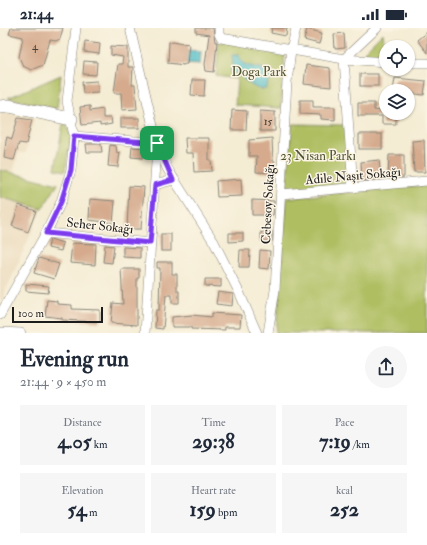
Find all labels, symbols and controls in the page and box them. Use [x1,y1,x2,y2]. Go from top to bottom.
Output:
text: 21:44 [20,5,53,24]
house number: 4 [32,40,39,53]
map controls [379,40,415,120]
button: locate [379,40,415,76]
park label: Doga Park [232,64,287,80]
button: layers [379,84,415,120]
house number: 15 [264,115,273,128]
pin [140,126,174,160]
icon: arrive [146,132,168,154]
park label: 23 Nisan Parkı [280,148,356,164]
street label: Cebesoy Sokağı [258,163,279,245]
street label: Adile Naşit Sokağı [304,164,402,188]
street label: Seher Sokağı [66,215,135,238]
scale bar [12,305,103,324]
text: 100 m [18,307,44,320]
text: Evening run [20,345,129,373]
button: share [365,346,407,388]
text: 21:44 · 9 × 450 m [20,374,106,390]
text: Distance [63,416,102,429]
text: Time [201,416,226,429]
text: Pace [335,416,354,429]
text: 4.05 [57,429,92,454]
text: 29:38 [192,429,235,454]
text: 7:19 [319,429,351,454]
text: km [92,438,108,451]
text: /km [351,438,370,451]
text: Elevation [62,484,103,497]
text: Heart rate [191,484,236,497]
text: kcal [336,484,353,497]
text: 54 [68,497,87,522]
text: 159 [190,497,216,522]
text: 252 [330,497,359,522]
text: m [87,506,97,519]
text: bpm [216,506,237,519]

